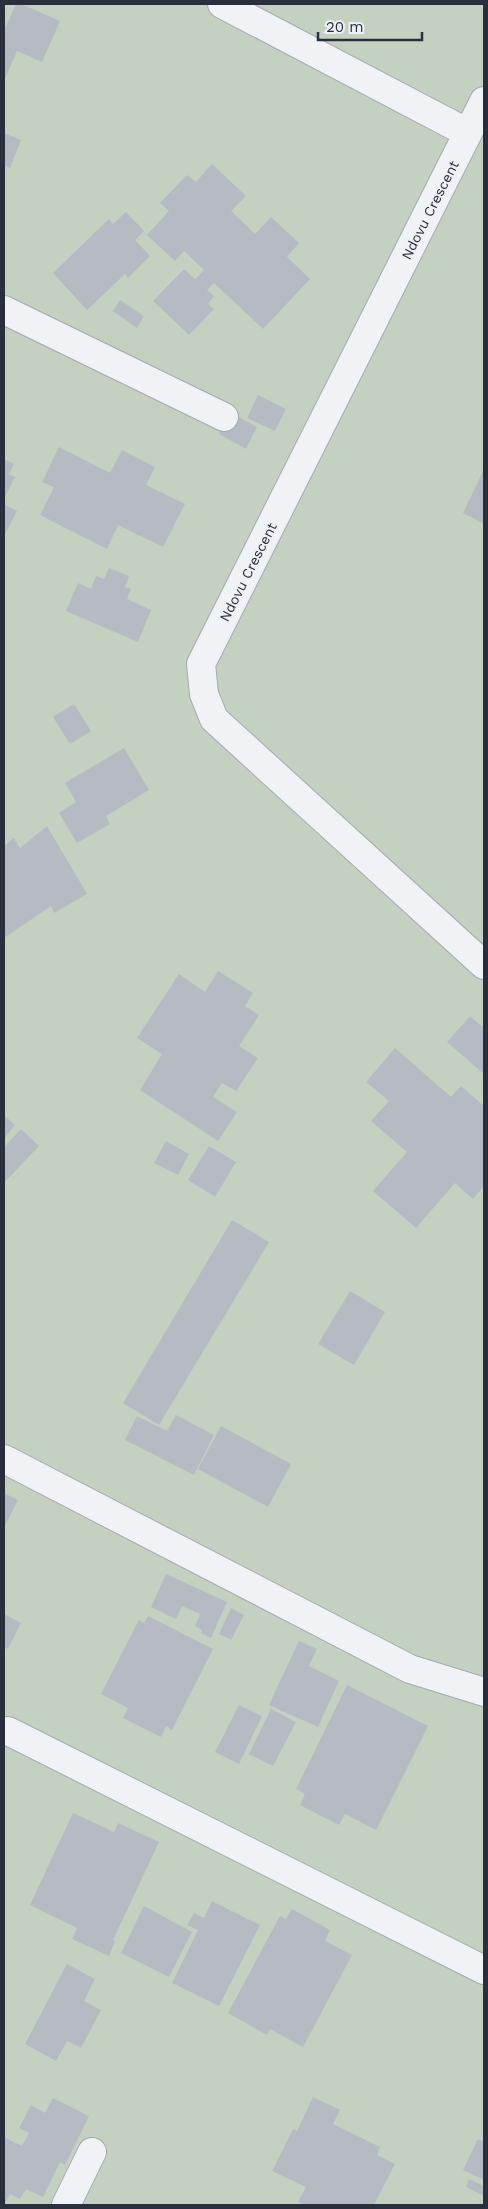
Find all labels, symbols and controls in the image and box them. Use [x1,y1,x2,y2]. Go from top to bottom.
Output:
scale bar [318,10,422,42]
text: 20 m [326,18,364,36]
street label: Ndovu Crescent [398,158,462,262]
street label: Ndovu Crescent [216,520,280,624]

